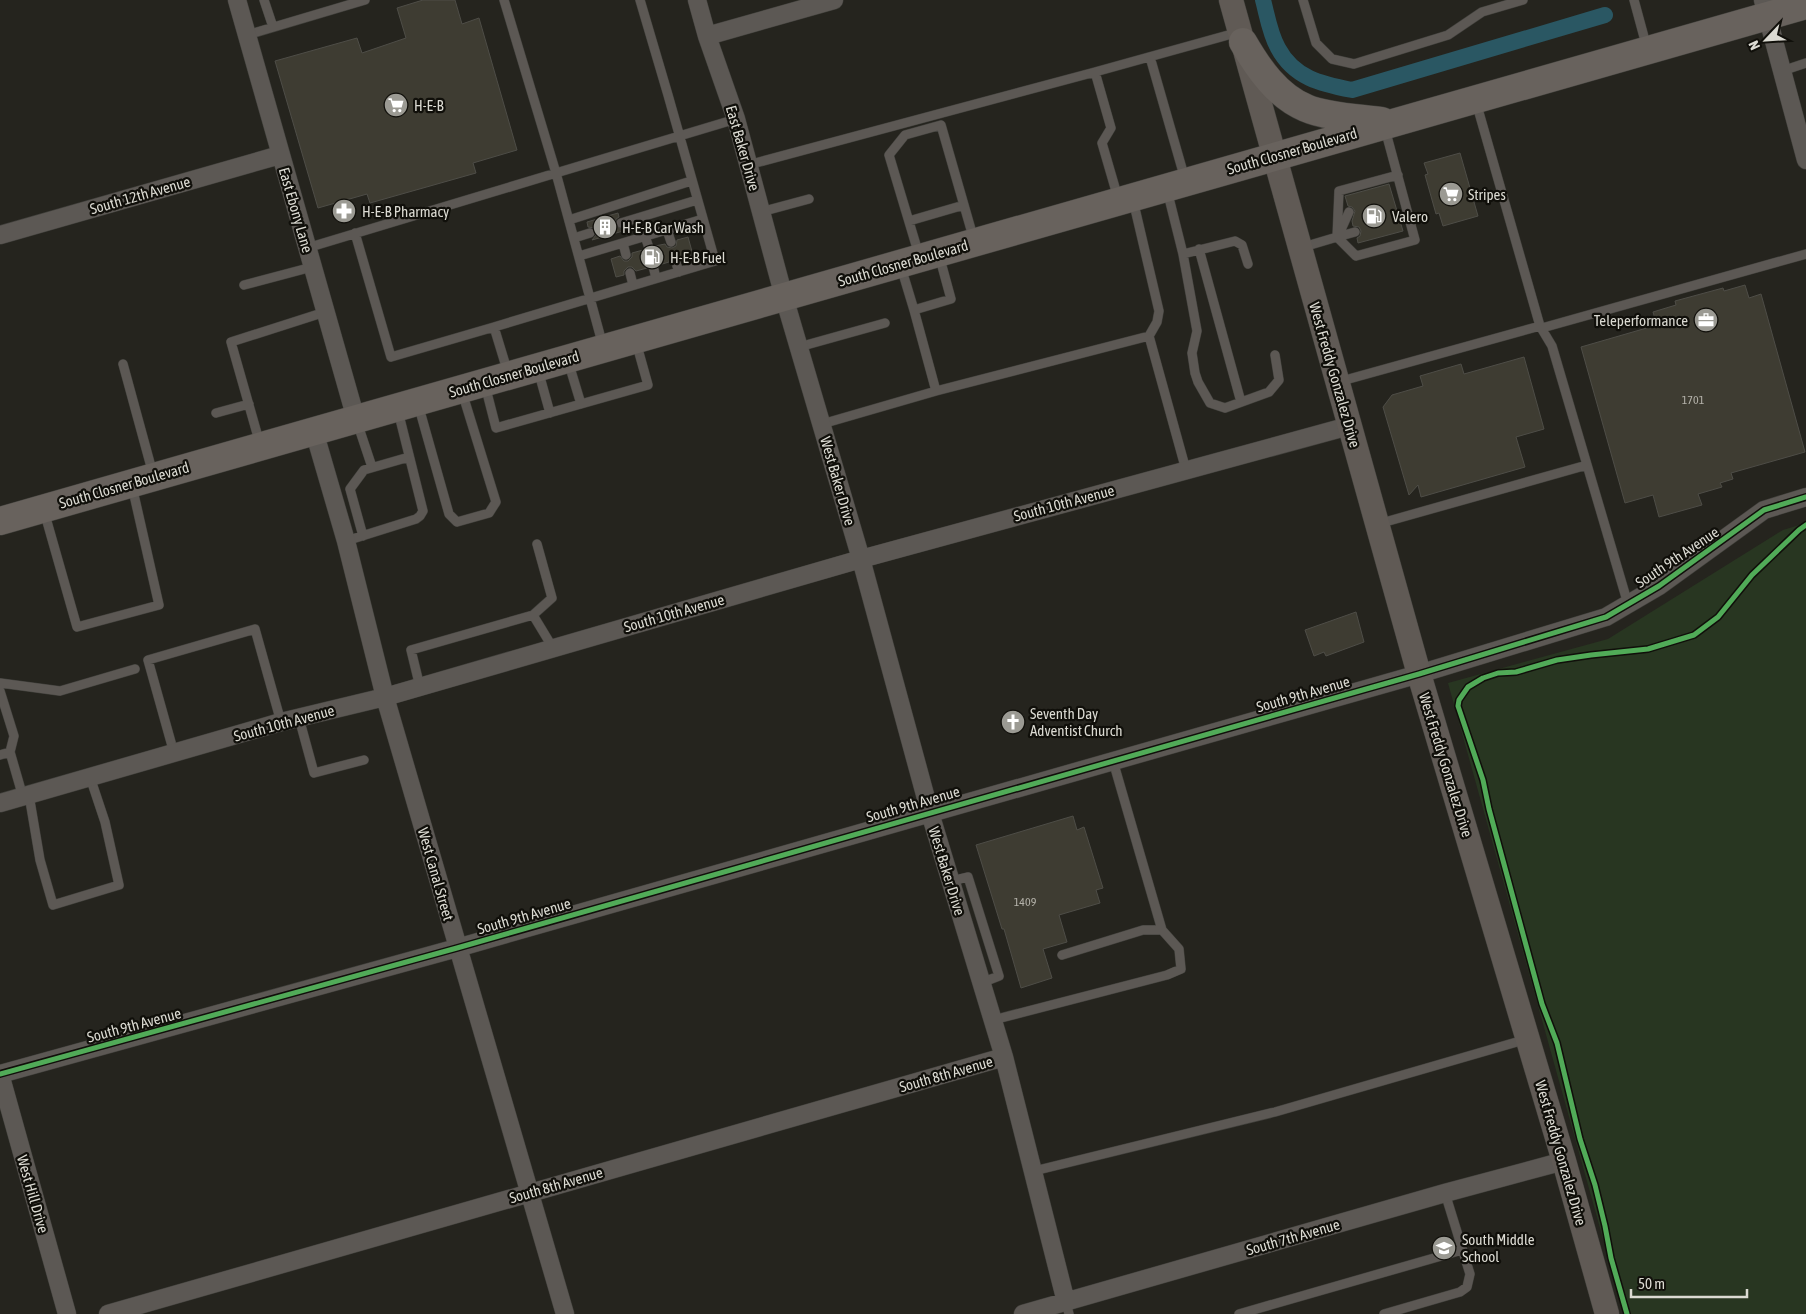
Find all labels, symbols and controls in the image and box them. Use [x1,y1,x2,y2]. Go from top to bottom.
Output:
north arrow [1741,15,1791,65]
text: N [1745,38,1763,53]
supermarket icon: H-E-B [383,92,409,118]
place label: H-E-B [414,97,444,114]
street label: East Baker Drive [723,103,763,193]
street label: South Closner Boulevard [1225,124,1359,178]
street label: East Ebony Lane [276,165,316,255]
street label: South 12th Avenue [88,173,192,217]
supermarket icon: Stripes [1438,181,1464,207]
place label: Stripes [1468,186,1506,203]
pharmacy icon: H-E-B Pharmacy [331,198,357,224]
place label: H-E-B Pharmacy [362,203,449,220]
fuel station icon: Valero [1361,203,1387,229]
place label: Valero [1392,208,1428,225]
building icon: H-E-B Car Wash [592,214,618,240]
place label: H-E-B Car Wash [622,219,704,236]
street label: South Closner Boulevard [836,236,970,290]
fuel station icon: H-E-B Fuel [639,244,665,270]
place label: H-E-B Fuel [670,249,726,266]
street label: West Freddy Gonzalez Drive [1306,301,1364,450]
office icon: Teleperformance [1693,307,1719,333]
place label: Teleperformance [1594,312,1688,329]
street label: South Closner Boulevard [447,347,581,401]
house number: 1701 [1682,393,1705,407]
street label: West Baker Drive [817,435,859,528]
street label: South Closner Boulevard [57,458,191,512]
street label: South 10th Avenue [1012,481,1116,525]
street label: South 9th Avenue [1632,523,1722,591]
street label: South 10th Avenue [622,591,726,635]
street label: South 9th Avenue [1254,672,1352,715]
street label: West Freddy Gonzalez Drive [1416,691,1476,839]
street label: South 10th Avenue [232,701,336,745]
place label: Seventh Day Adventist Church [1030,705,1123,739]
church icon: Seventh Day Adventist Church [1000,709,1026,735]
street label: South 9th Avenue [864,782,962,825]
street label: West Baker Drive [925,825,969,918]
street label: West Canal Street [415,826,457,922]
street label: South 9th Avenue [475,894,573,937]
house number: 1409 [1014,895,1037,909]
street label: South 9th Avenue [85,1004,183,1046]
street label: South 8th Avenue [897,1052,995,1095]
street label: West Freddy Gonzalez Drive [1532,1079,1590,1228]
street label: West Hill Drive [14,1153,52,1235]
street label: South 8th Avenue [507,1163,605,1206]
street label: South 7th Avenue [1244,1215,1342,1258]
place label: South Middle School [1462,1231,1535,1265]
school or university icon: South Middle School [1431,1235,1457,1261]
scale bar [1631,1266,1747,1298]
text: 50 m [1638,1275,1665,1292]

